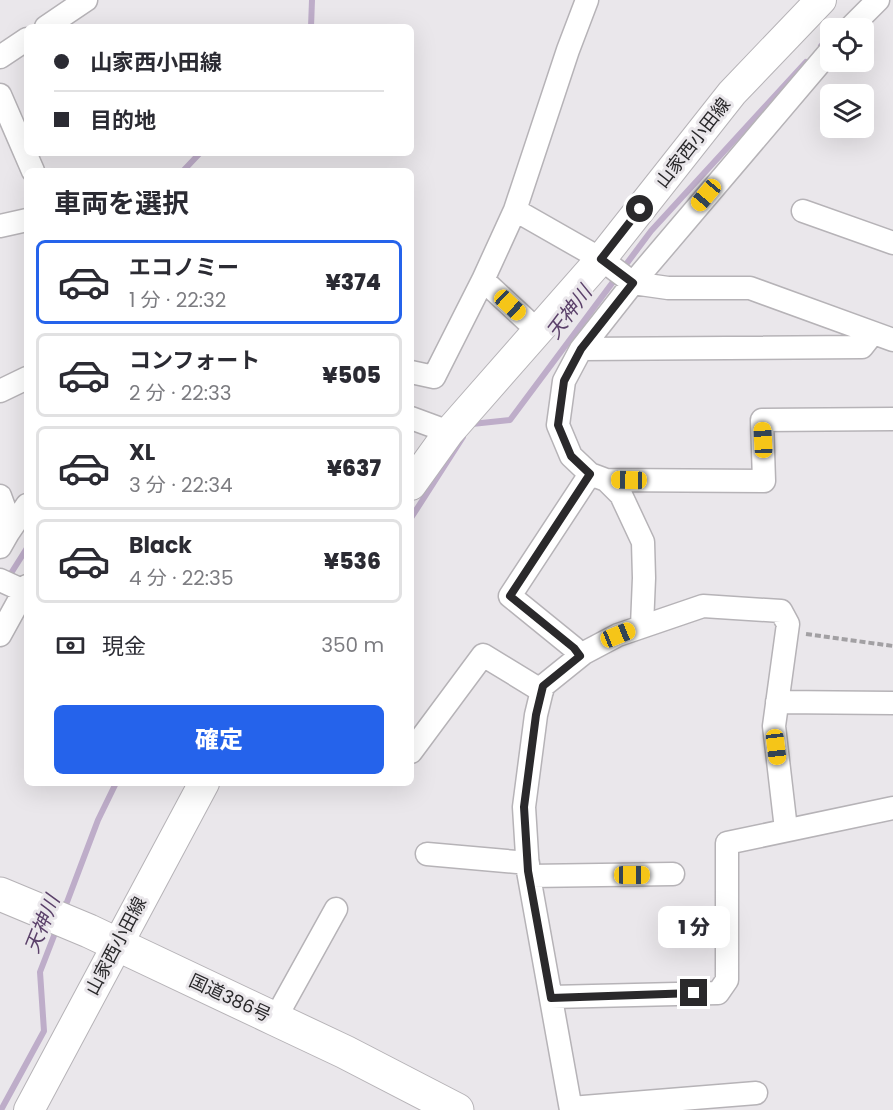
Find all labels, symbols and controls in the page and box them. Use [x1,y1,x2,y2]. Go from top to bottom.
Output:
map controls [820,18,874,138]
button: locate [820,18,874,72]
text: 山家西小田線 [90,47,222,78]
button: layers [820,84,874,138]
street label: 山家西小田線 [650,92,736,193]
text: 目的地 [90,105,156,136]
car [688,175,724,215]
text: 車両を選択 [54,185,189,222]
route start [626,195,653,222]
text: エコノミー [129,252,239,283]
icon: car [57,255,111,309]
text: ¥374 [325,267,381,298]
water label: 天神川 [540,278,599,344]
text: 1 分 · 22:32 [129,286,226,314]
car [491,286,529,324]
text: コンフォート [129,345,260,376]
icon: car [57,348,111,402]
text: ¥505 [322,360,381,391]
text: 2 分 · 22:33 [129,379,232,407]
car [753,422,773,458]
text: XL [129,437,155,468]
icon: car [57,441,111,495]
text: ¥637 [327,453,381,484]
text: 3 分 · 22:34 [129,471,233,499]
car [611,471,647,489]
text: Black [129,530,192,561]
icon: car [57,534,111,588]
text: ¥536 [324,546,381,577]
text: 4 分 · 22:35 [129,564,233,592]
car [598,620,638,650]
icon: cash [54,629,87,662]
text: 現金 [102,631,146,662]
text: 350 m [321,631,384,659]
button: 確定 [54,705,384,774]
car [765,728,787,766]
car [614,866,650,884]
water label: 天神川 [18,889,67,957]
street label: 山家西小田線 [79,892,152,999]
callout: 1 分 [658,906,730,948]
text: 1 分 [678,913,710,941]
street label: 国道386号 [185,968,275,1027]
route end [680,979,707,1006]

